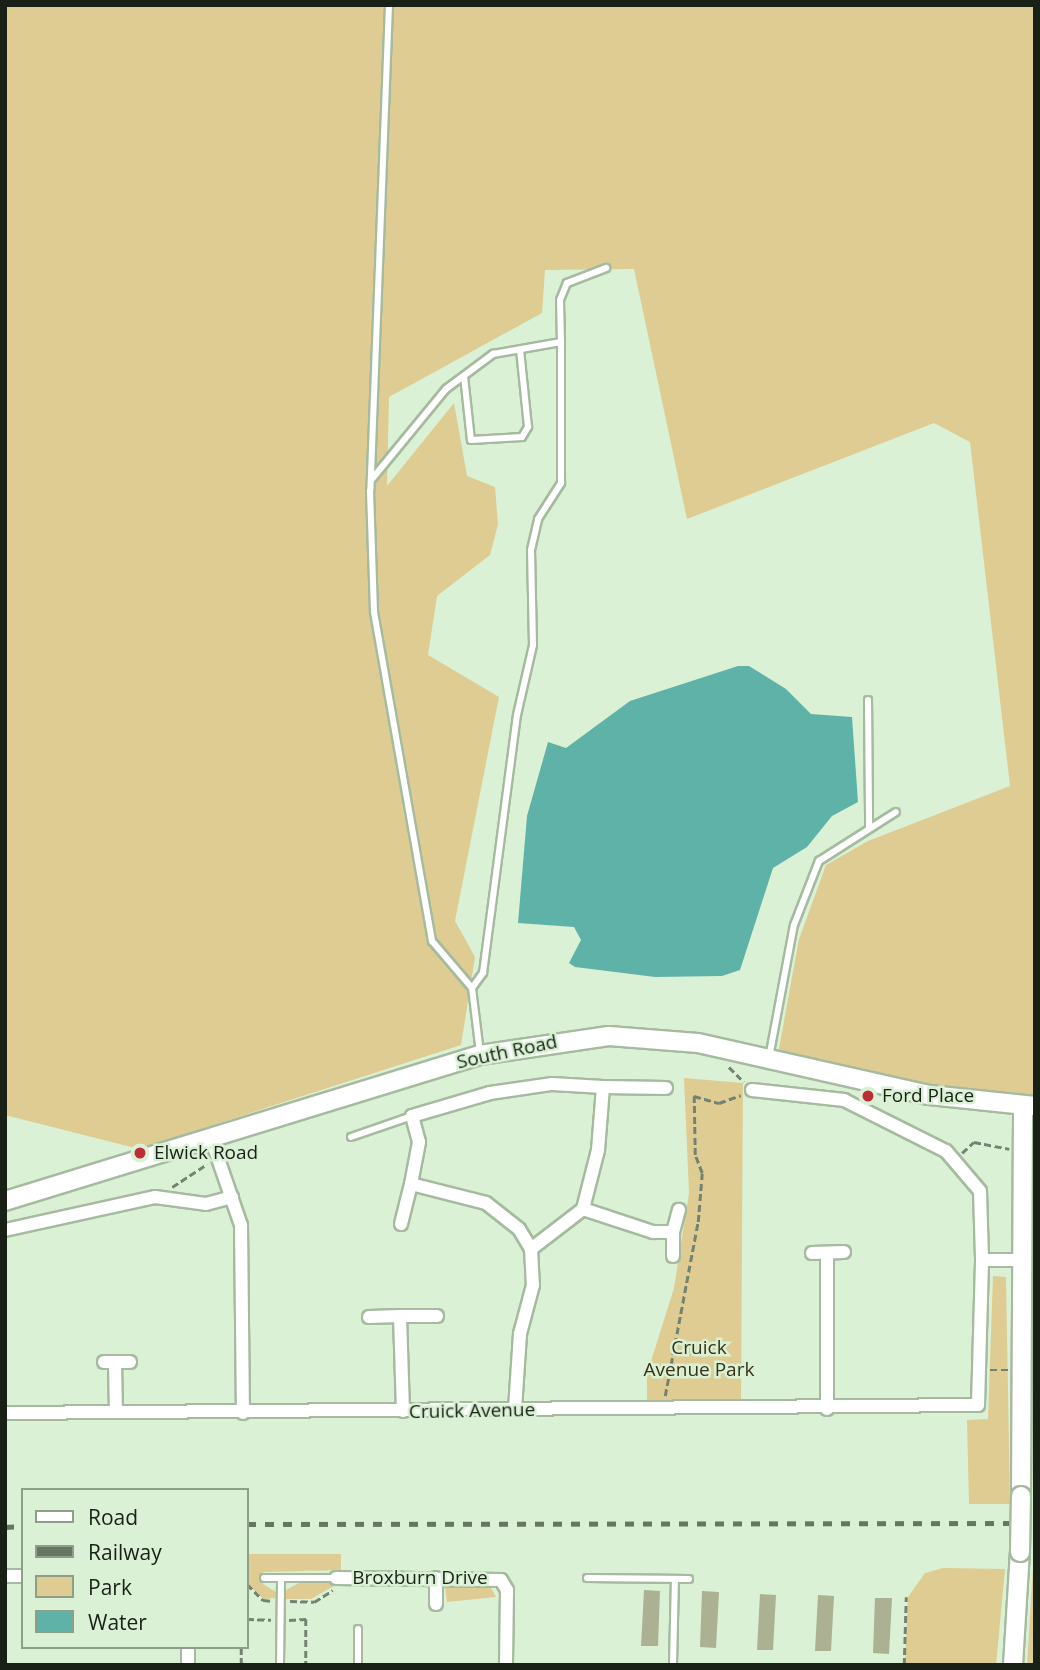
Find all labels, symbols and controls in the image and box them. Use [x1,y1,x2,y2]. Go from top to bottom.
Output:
street label: South Road [455,1030,559,1074]
place label: Ford Place [882,1085,974,1107]
marker: Ford Place [860,1088,876,1104]
place label: Elwick Road [154,1142,258,1164]
marker: Elwick Road [132,1145,148,1161]
park label: Cruick Avenue Park [644,1337,754,1381]
street label: Cruick Avenue [409,1398,535,1424]
legend [21,1488,248,1649]
text: Road [88,1503,138,1531]
text: Railway [88,1538,162,1566]
street label: Broxburn Drive [352,1567,488,1589]
text: Park [88,1573,132,1601]
text: Water [88,1608,147,1636]

